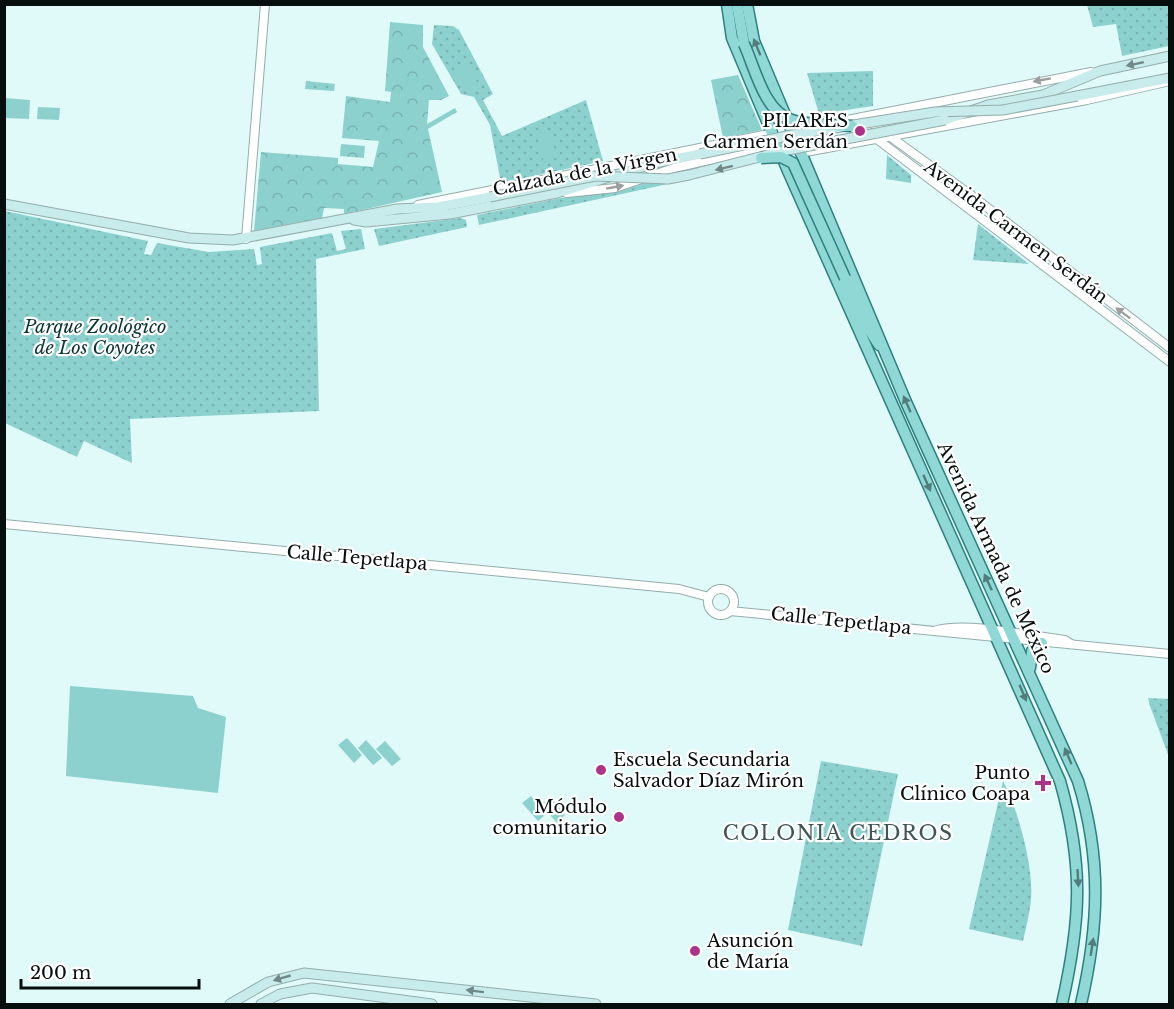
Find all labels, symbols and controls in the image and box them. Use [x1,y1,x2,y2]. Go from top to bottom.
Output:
one-way arrow [752,38,762,56]
one-way arrow [1126,59,1144,69]
one-way arrow [1033,76,1052,85]
place label: PILARES Carmen Serdán [703,110,848,153]
marker: PILARES Carmen Serdán [853,124,867,138]
street label: Calzada de la Virgen [491,143,679,201]
street label: Avenida Carmen Serdán [919,155,1112,308]
one-way arrow [715,163,733,173]
one-way arrow [605,182,624,191]
one-way arrow [1115,307,1130,319]
park label: Parque Zoológico de Los Coyotes [23,316,166,359]
one-way arrow [903,396,912,413]
street label: Avenida Armada de México [932,438,1059,677]
one-way arrow [922,474,932,492]
street label: Calle Tepetlapa [286,541,428,575]
one-way arrow [983,573,992,590]
street label: Calle Tepetlapa [770,603,912,639]
one-way arrow [1018,684,1028,702]
one-way arrow [1063,747,1073,765]
place label: Escuela Secundaria Salvador Díaz Mirón [613,749,804,792]
place label: Punto Clínico Coapa [900,762,1030,805]
marker: Escuela Secundaria Salvador Díaz Mirón [594,763,608,777]
marker: Punto Clínico Coapa [1034,774,1052,792]
place label: Módulo comunitario [492,796,607,839]
marker: Módulo comunitario [612,810,626,824]
district label: COLONIA CEDROS [723,821,953,845]
one-way arrow [1074,869,1083,888]
place label: Asunción de María [706,930,794,973]
one-way arrow [1088,937,1097,956]
marker: Asunción de María [688,944,702,958]
scale bar [21,952,200,990]
text: 200 m [30,962,91,984]
one-way arrow [273,973,291,983]
one-way arrow [466,986,485,996]

